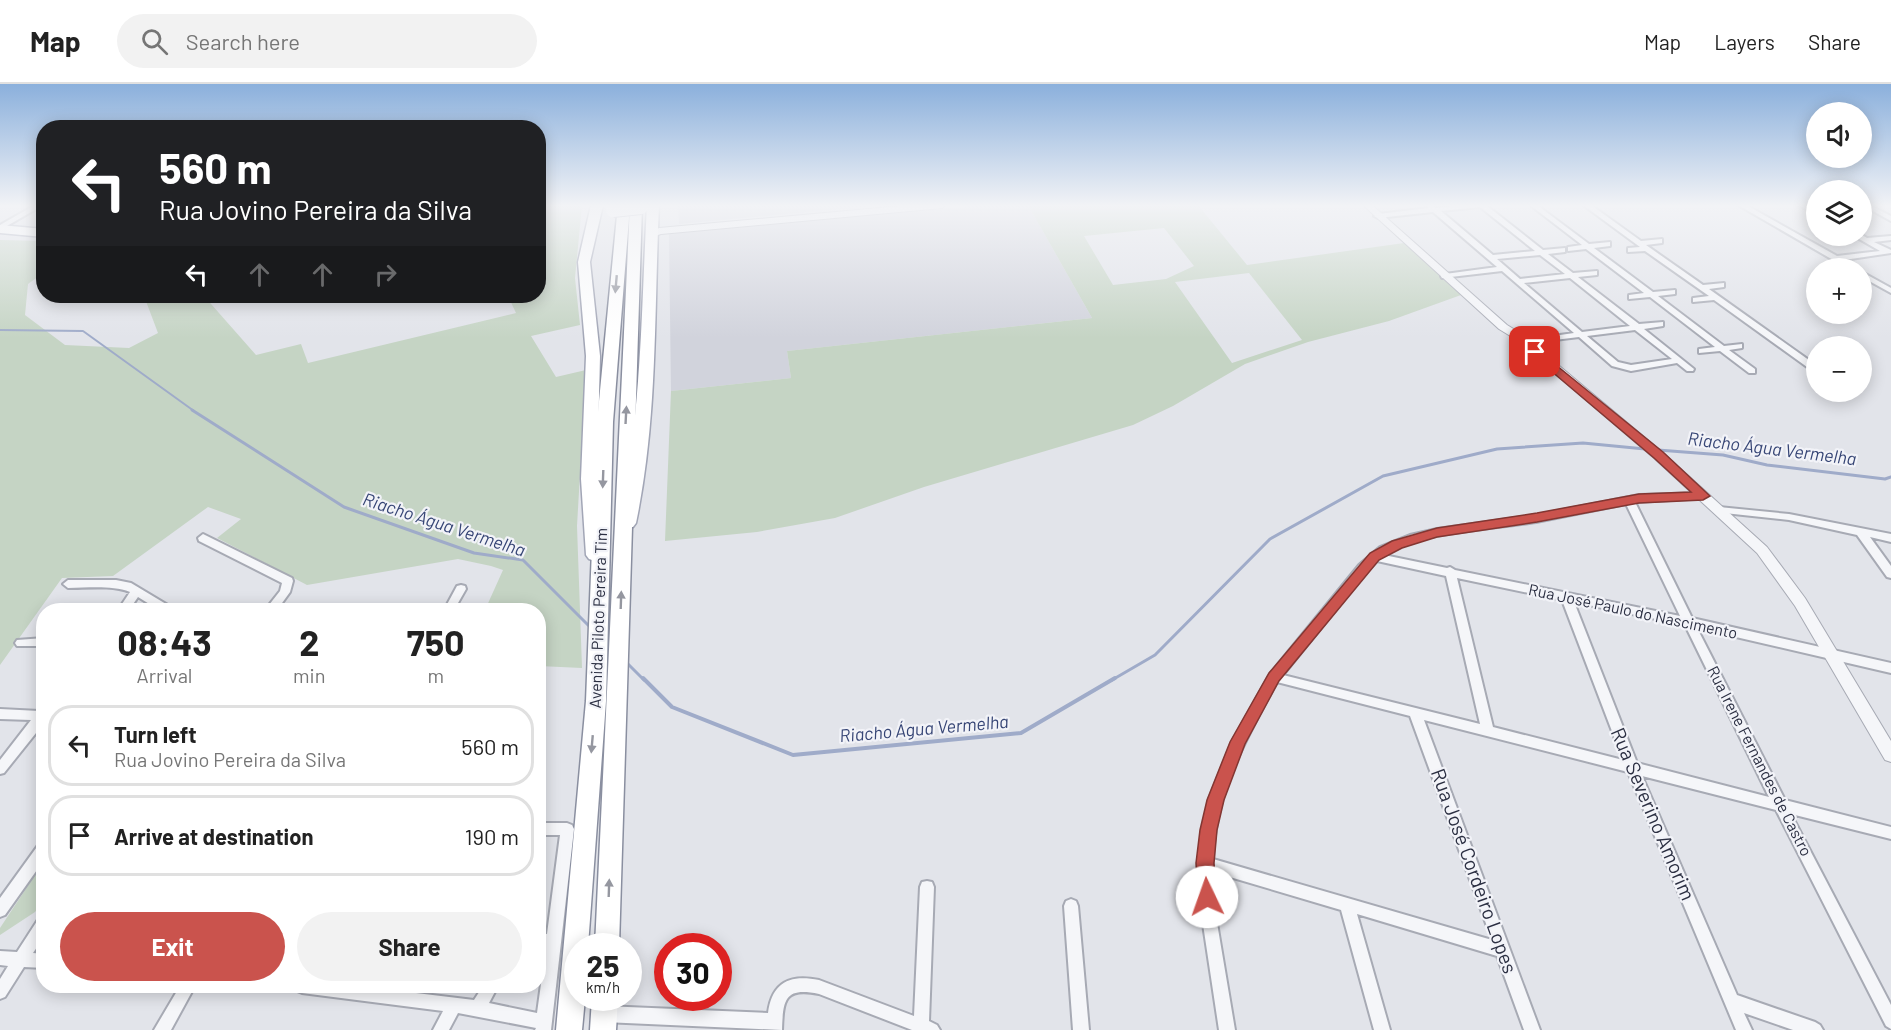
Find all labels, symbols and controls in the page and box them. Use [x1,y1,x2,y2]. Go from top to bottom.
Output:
search box [117,14,537,68]
text: Map [30,24,81,58]
icon: search [138,25,171,58]
text: Search here [186,28,300,54]
text: Map [1644,29,1681,54]
text: Layers [1714,29,1775,54]
text: Share [1808,29,1861,54]
map controls [1806,102,1872,402]
button: sound [1806,102,1872,168]
text: 560 m [159,142,272,192]
icon: left [60,144,138,222]
button: layers [1806,180,1872,246]
text: Rua Jovino Pereira da Silva [159,193,472,225]
icon: left [180,258,213,291]
icon: ahead [243,258,276,291]
icon: ahead [306,258,339,291]
icon: right [369,258,402,291]
button: + [1806,258,1872,324]
one-way arrow [611,275,621,294]
pin [1509,326,1560,377]
icon: arrive [1518,335,1551,368]
button: − [1806,336,1872,402]
one-way arrow [621,405,630,424]
water label: Riacho Água Vermelha [1687,427,1858,469]
one-way arrow [599,469,608,488]
water label: Riacho Água Vermelha [360,487,528,561]
street label: Avenida Piloto Pereira Tim [585,527,610,709]
street label: Rua José Paulo do Nascimento [1527,579,1739,642]
one-way arrow [616,590,625,609]
text: 08:43 [117,620,212,663]
text: 2 [299,620,319,663]
text: 750 [407,620,465,663]
text: Arrival [137,663,192,687]
text: min [293,663,325,687]
text: m [427,663,444,687]
street label: Rua Irene Fernandes de Castro [1704,663,1817,859]
water label: Riacho Água Vermelha [838,710,1009,746]
text: Turn left [114,721,197,747]
street label: Rua Severino Amorim [1607,724,1701,904]
icon: left [63,729,96,762]
text: 560 m [461,733,519,759]
one-way arrow [587,734,597,753]
text: Rua Jovino Pereira da Silva [114,747,346,771]
street label: Rua José Cordeiro Lopes [1427,765,1523,976]
icon: arrive [63,819,96,852]
text: Arrive at destination [114,823,313,849]
text: 190 m [465,823,519,849]
position arrow [1175,865,1239,929]
one-way arrow [605,879,614,898]
button: Exit [60,912,285,981]
button: Share [297,912,522,981]
speed limit sign: 30 [654,933,732,1011]
text: 25 [587,947,619,983]
text: km/h [586,978,620,996]

